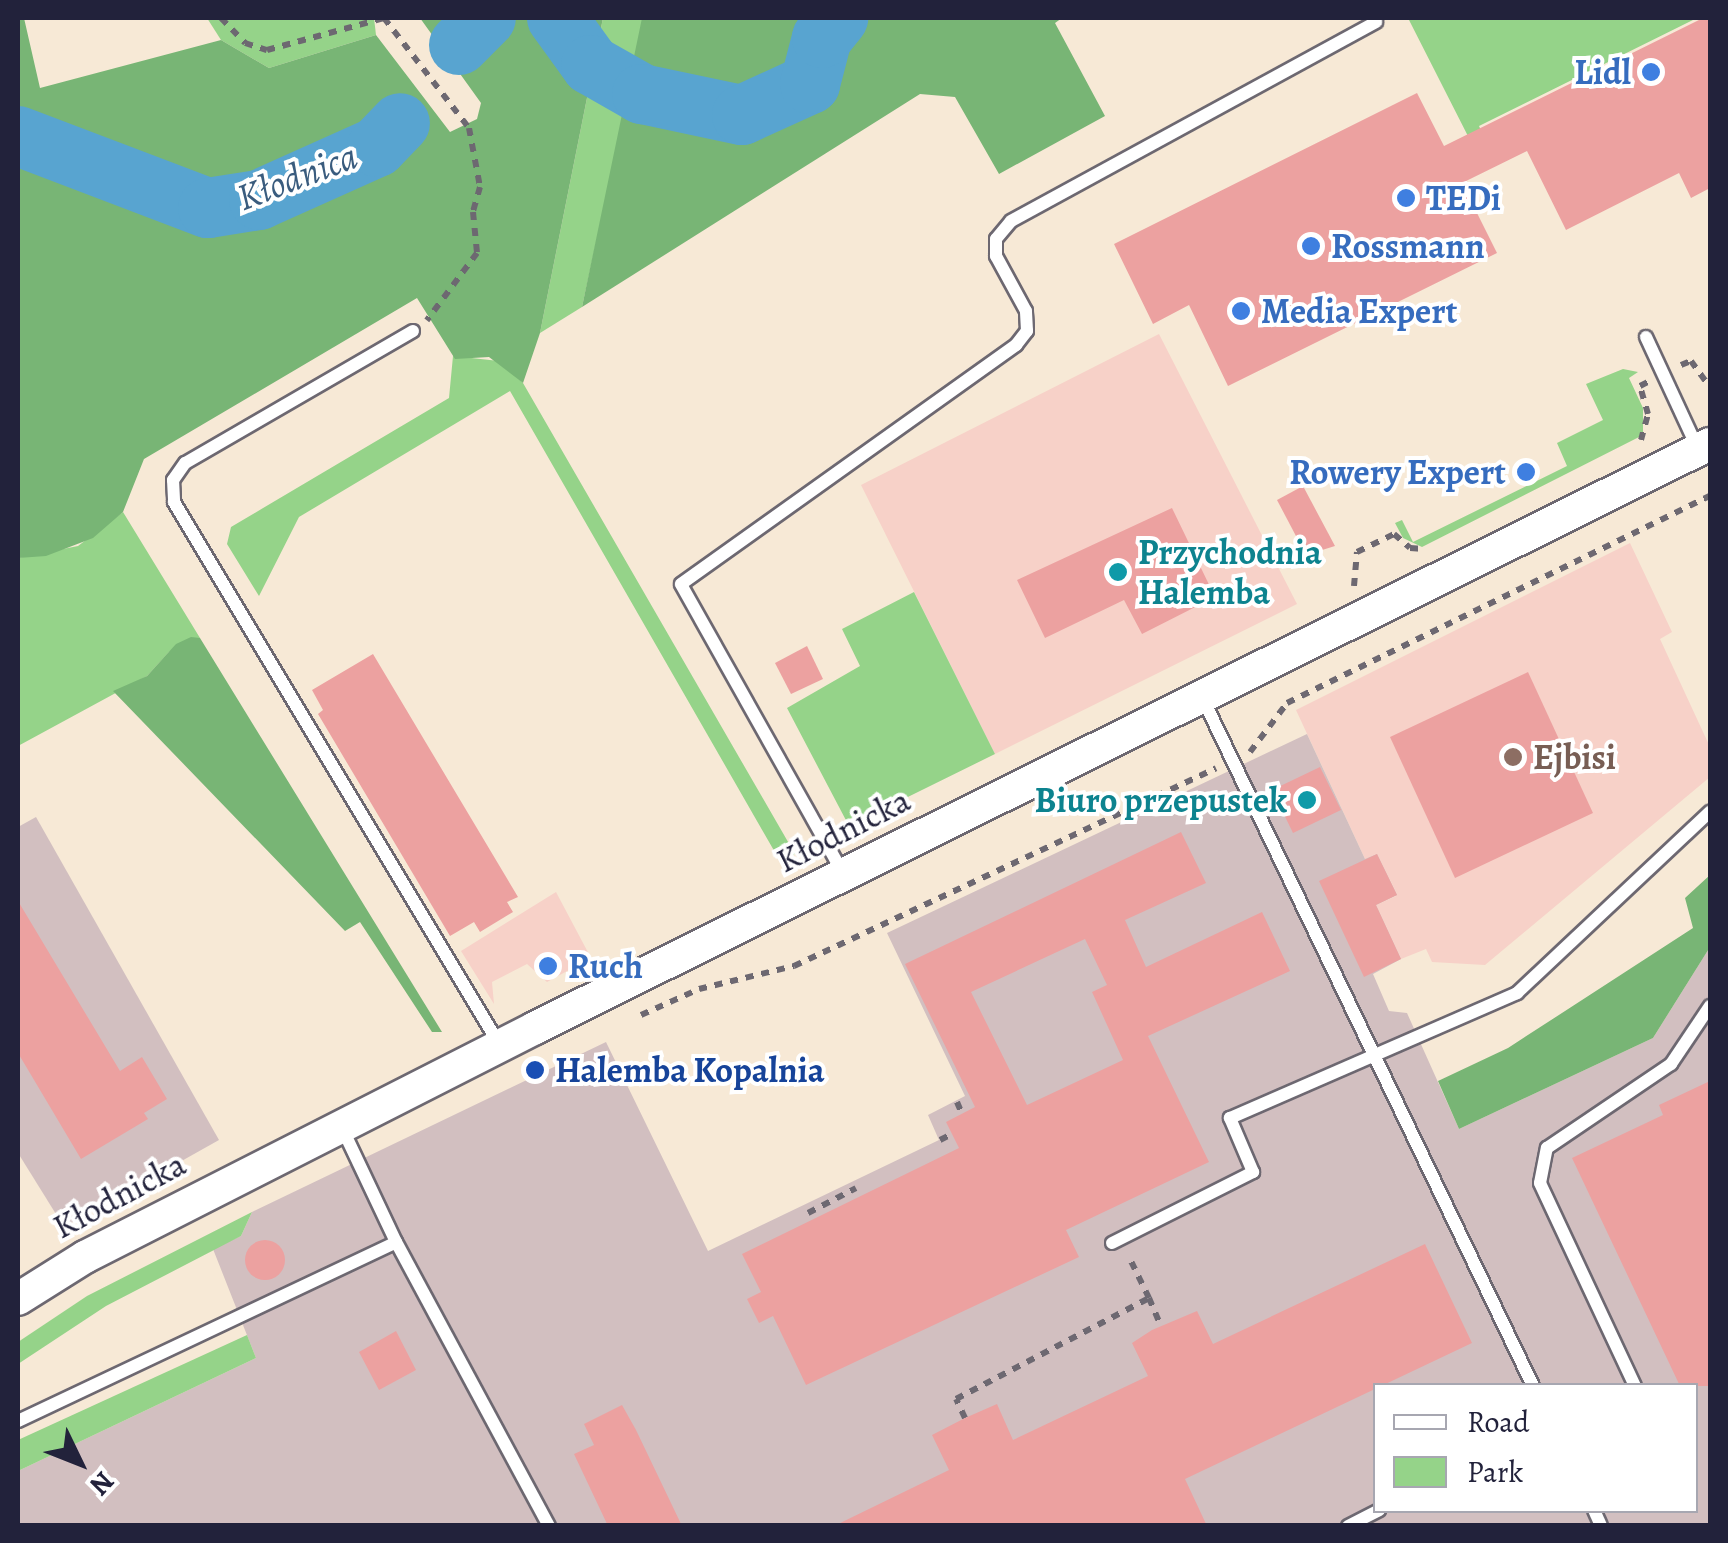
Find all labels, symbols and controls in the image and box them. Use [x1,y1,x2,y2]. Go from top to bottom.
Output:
place label: Lidl [1574,51,1631,93]
marker: Lidl [1640,61,1662,83]
water label: Kłodnica [230,133,364,221]
place label: TEDi [1426,177,1501,219]
marker: TEDi [1395,187,1417,209]
place label: Rossmann [1331,225,1485,267]
marker: Rossmann [1300,235,1322,257]
place label: Media Expert [1261,290,1457,332]
marker: Media Expert [1230,300,1252,322]
place label: Rowery Expert [1289,451,1506,493]
marker: Rowery Expert [1515,461,1537,483]
place label: Przychodnia Halemba [1138,531,1322,613]
marker: Przychodnia Halemba [1107,561,1129,583]
place label: Ejbisi [1533,736,1616,778]
marker: Ejbisi [1502,746,1524,768]
street label: Kłodnicka [769,778,917,882]
place label: Biuro przepustek [1034,779,1287,821]
marker: Biuro przepustek [1296,789,1318,811]
place label: Ruch [568,945,643,987]
marker: Ruch [537,955,559,977]
place label: Halemba Kopalnia [555,1049,825,1091]
marker: Halemba Kopalnia [524,1059,546,1081]
street label: Kłodnicka [45,1143,193,1247]
legend [1373,1383,1698,1513]
text: Road [1467,1402,1529,1442]
north arrow [30,1413,130,1513]
text: Park [1467,1452,1523,1492]
text: N [81,1463,123,1504]

